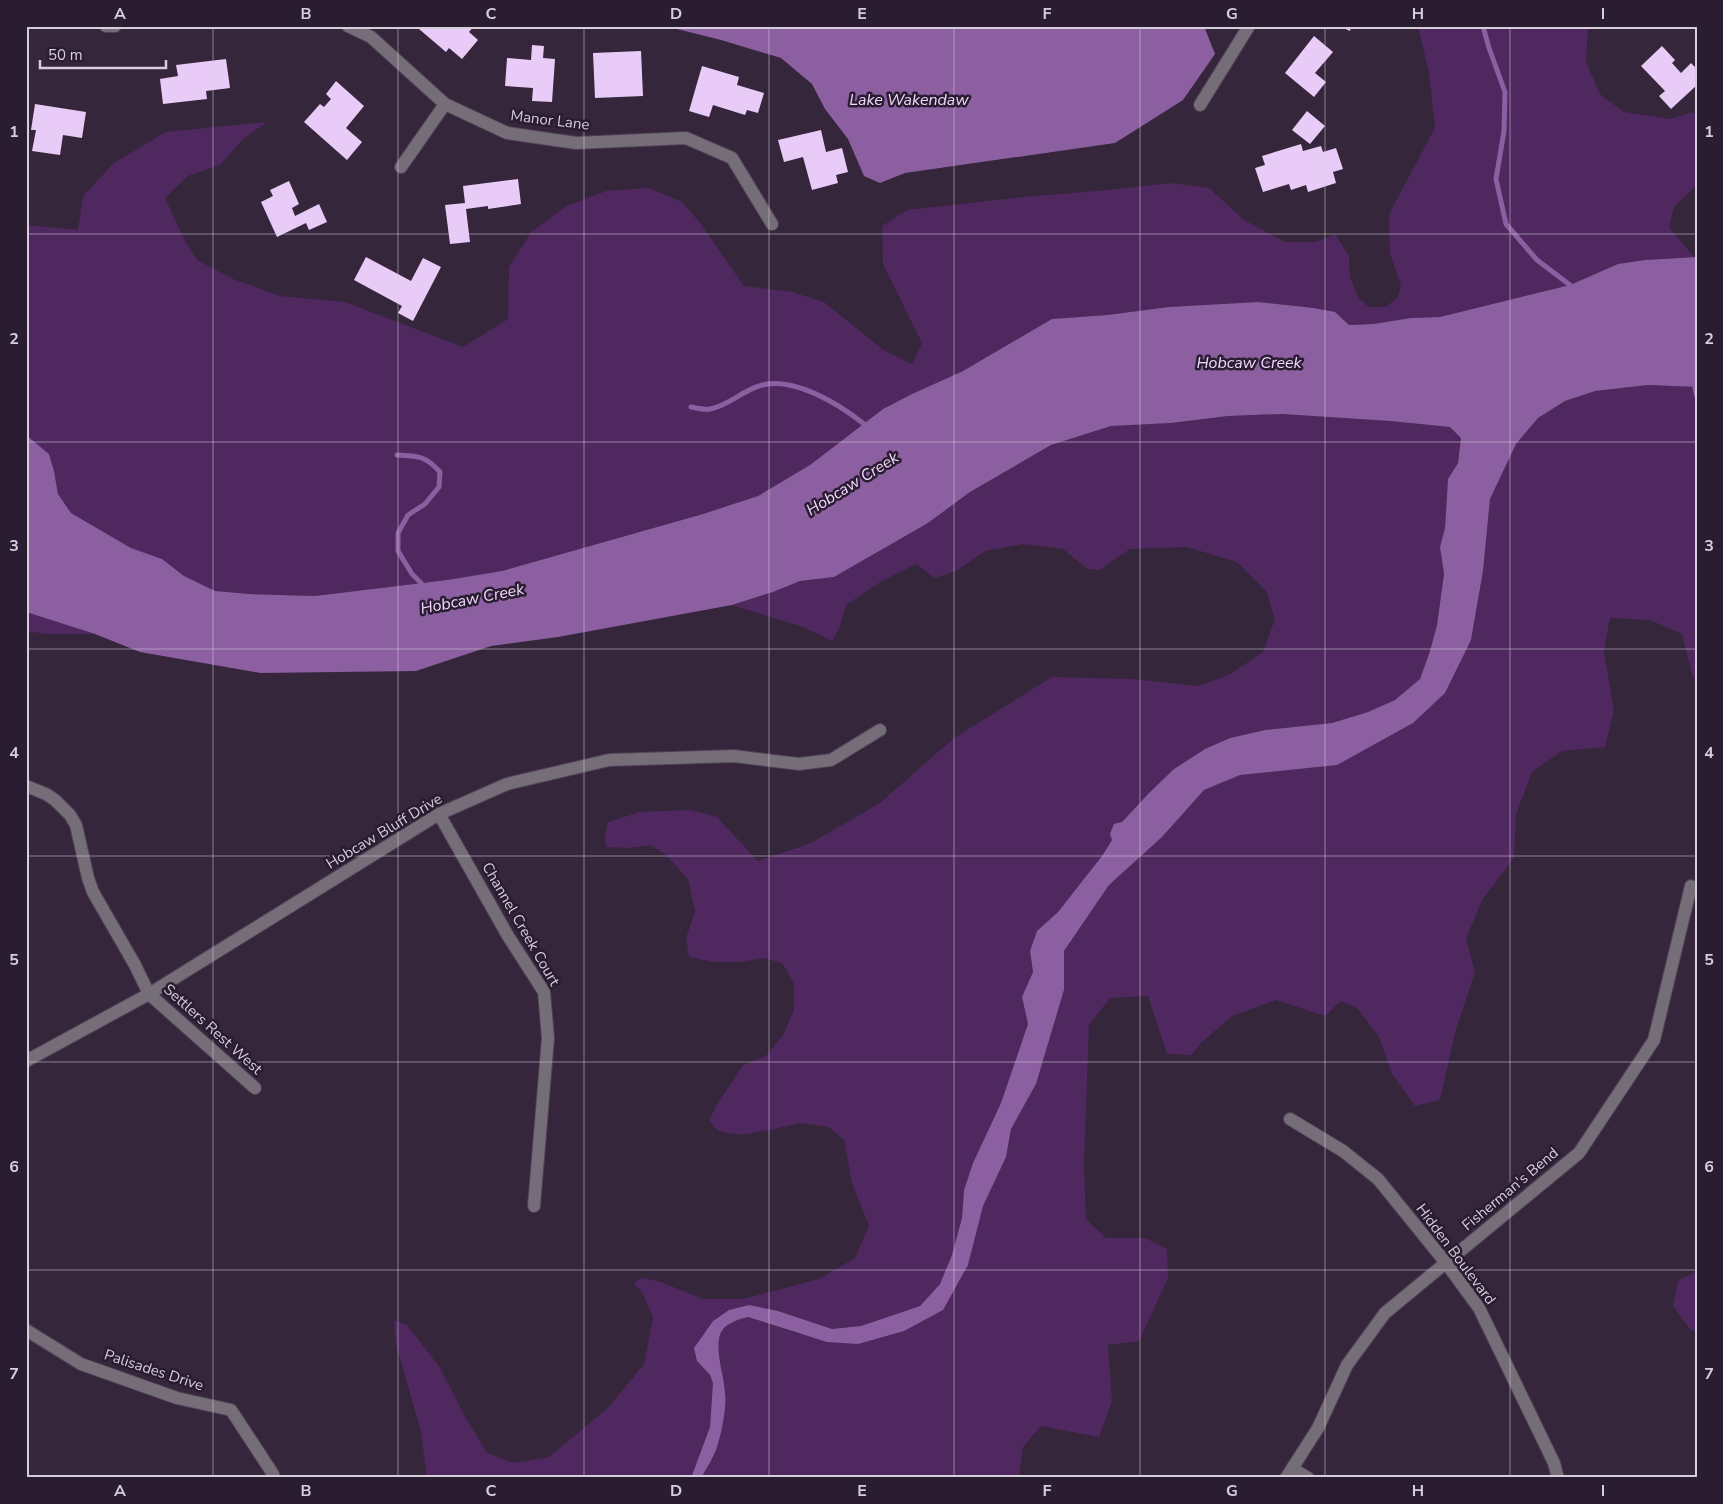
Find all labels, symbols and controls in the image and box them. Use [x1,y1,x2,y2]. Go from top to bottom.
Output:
text: A [114,3,126,25]
text: B [300,3,312,25]
text: C [486,3,497,25]
text: D [670,3,682,25]
text: E [857,3,867,25]
text: F [1043,3,1052,25]
text: G [1226,3,1238,25]
text: H [1412,3,1424,25]
text: I [1601,3,1605,25]
scale bar [40,38,166,70]
text: 50 m [48,45,83,65]
water label: Lake Wakendaw [849,89,969,111]
street label: Manor Lane [509,105,591,135]
text: 1 [9,121,19,143]
text: 1 [1704,121,1714,143]
text: 2 [9,328,19,350]
text: 2 [1704,328,1714,350]
water label: Hobcaw Creek [1196,352,1303,374]
water label: Hobcaw Creek [802,446,904,521]
text: 3 [9,535,19,557]
text: 3 [1704,535,1714,557]
water label: Hobcaw Creek [418,578,527,620]
text: 4 [9,742,19,764]
text: 4 [1704,742,1714,764]
street label: Hobcaw Bluff Drive [322,788,446,874]
street label: Channel Creek Court [477,858,565,990]
text: 5 [9,949,19,971]
text: 5 [1704,949,1714,971]
street label: Settlers Rest West [159,979,267,1079]
street label: Fisherman's Bend [1458,1143,1562,1235]
text: 6 [9,1156,19,1178]
text: 6 [1704,1156,1714,1178]
street label: Hidden Boulevard [1411,1199,1501,1309]
street label: Palisades Drive [102,1344,206,1396]
text: 7 [9,1363,19,1385]
text: 7 [1704,1363,1714,1385]
text: A [114,1480,126,1502]
text: B [300,1480,312,1502]
text: C [486,1480,497,1502]
text: D [670,1480,682,1502]
text: E [857,1480,867,1502]
text: F [1043,1480,1052,1502]
text: G [1226,1480,1238,1502]
text: H [1412,1480,1424,1502]
text: I [1601,1480,1605,1502]

